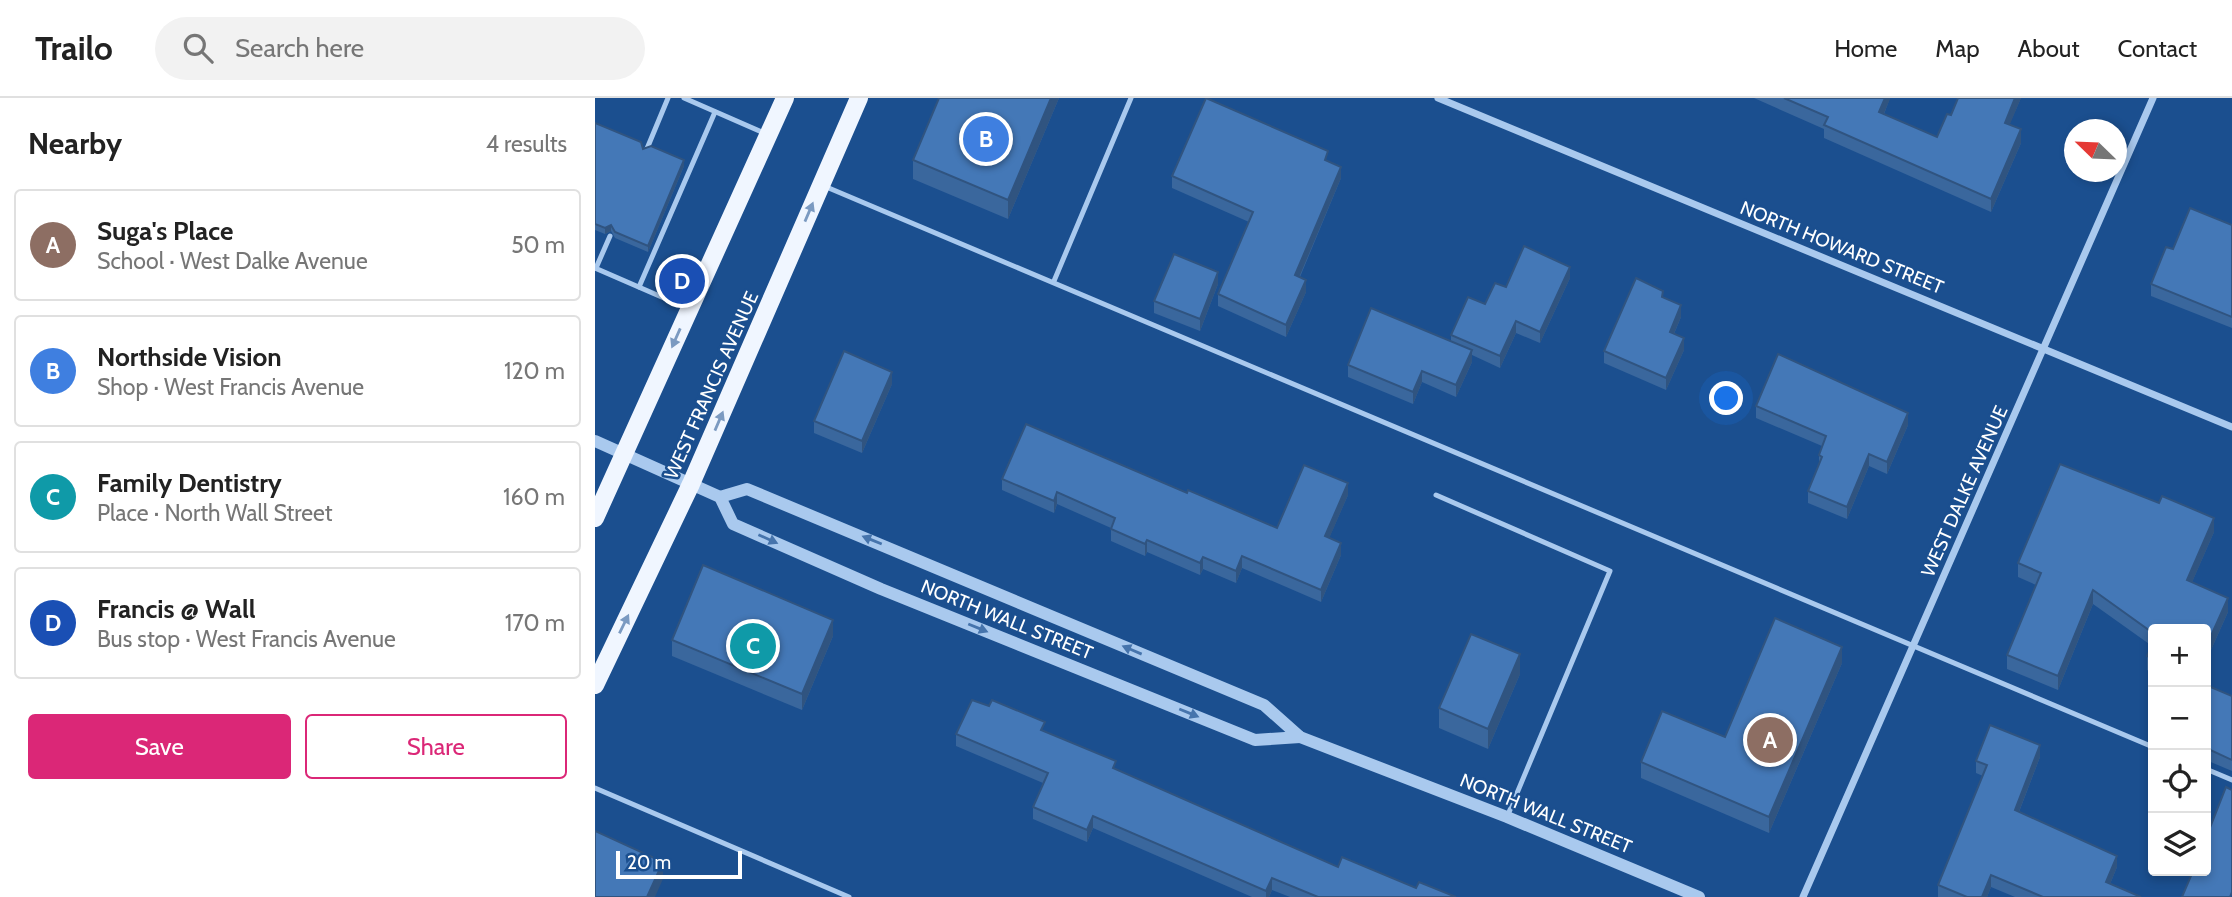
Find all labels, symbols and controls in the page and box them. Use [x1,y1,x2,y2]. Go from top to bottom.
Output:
search box [155,17,645,80]
text: Trailo [35,28,113,68]
icon: search [179,29,217,67]
text: Search here [235,32,364,64]
text: Home [1834,34,1897,63]
text: Map [1935,34,1980,63]
text: About [2018,34,2080,63]
text: Contact [2118,34,2197,63]
pin: B [963,113,1009,165]
north arrow [2064,119,2127,182]
text: Nearby [28,125,122,162]
text: 4 results [486,130,567,158]
street label: NORTH HOWARD STREET [1737,196,1947,299]
one-way arrow [804,202,815,223]
text: Suga's Place [97,215,233,247]
text: A [46,231,60,259]
text: 50 m [511,231,565,259]
text: School · West Dalke Avenue [97,247,368,275]
pin: D [659,255,705,307]
street label: WEST FRANCIS AVENUE [660,288,763,483]
one-way arrow [670,328,681,349]
text: Northside Vision [97,341,282,373]
text: B [46,357,60,385]
text: 120 m [504,357,565,385]
text: Shop · West Francis Avenue [97,373,364,401]
your location [1709,381,1743,415]
street label: WEST DALKE AVENUE [1916,402,2013,580]
one-way arrow [713,411,725,431]
text: Family Dentistry [97,467,282,499]
text: C [46,483,60,511]
text: 160 m [503,483,565,511]
text: Place · North Wall Street [97,499,333,527]
one-way arrow [758,533,778,545]
one-way arrow [861,535,882,546]
street label: NORTH WALL STREET [918,574,1096,664]
text: Francis @ Wall [97,593,256,625]
text: D [45,609,61,637]
text: 170 m [505,609,565,637]
one-way arrow [619,614,630,634]
pin: C [730,620,776,672]
one-way arrow [967,623,988,634]
map controls [2148,624,2211,876]
button: + [2148,624,2211,687]
text: Bus stop · West Francis Avenue [97,625,396,653]
one-way arrow [1121,644,1142,655]
button: − [2148,687,2211,750]
one-way arrow [1178,708,1199,719]
button: Save [28,714,291,779]
button: Share [305,714,567,779]
pin: A [1747,714,1793,766]
button: locate [2148,750,2211,813]
street label: NORTH WALL STREET [1457,768,1635,858]
button: layers [2148,813,2211,876]
scale bar [616,848,742,880]
text: 20 m [627,851,671,874]

